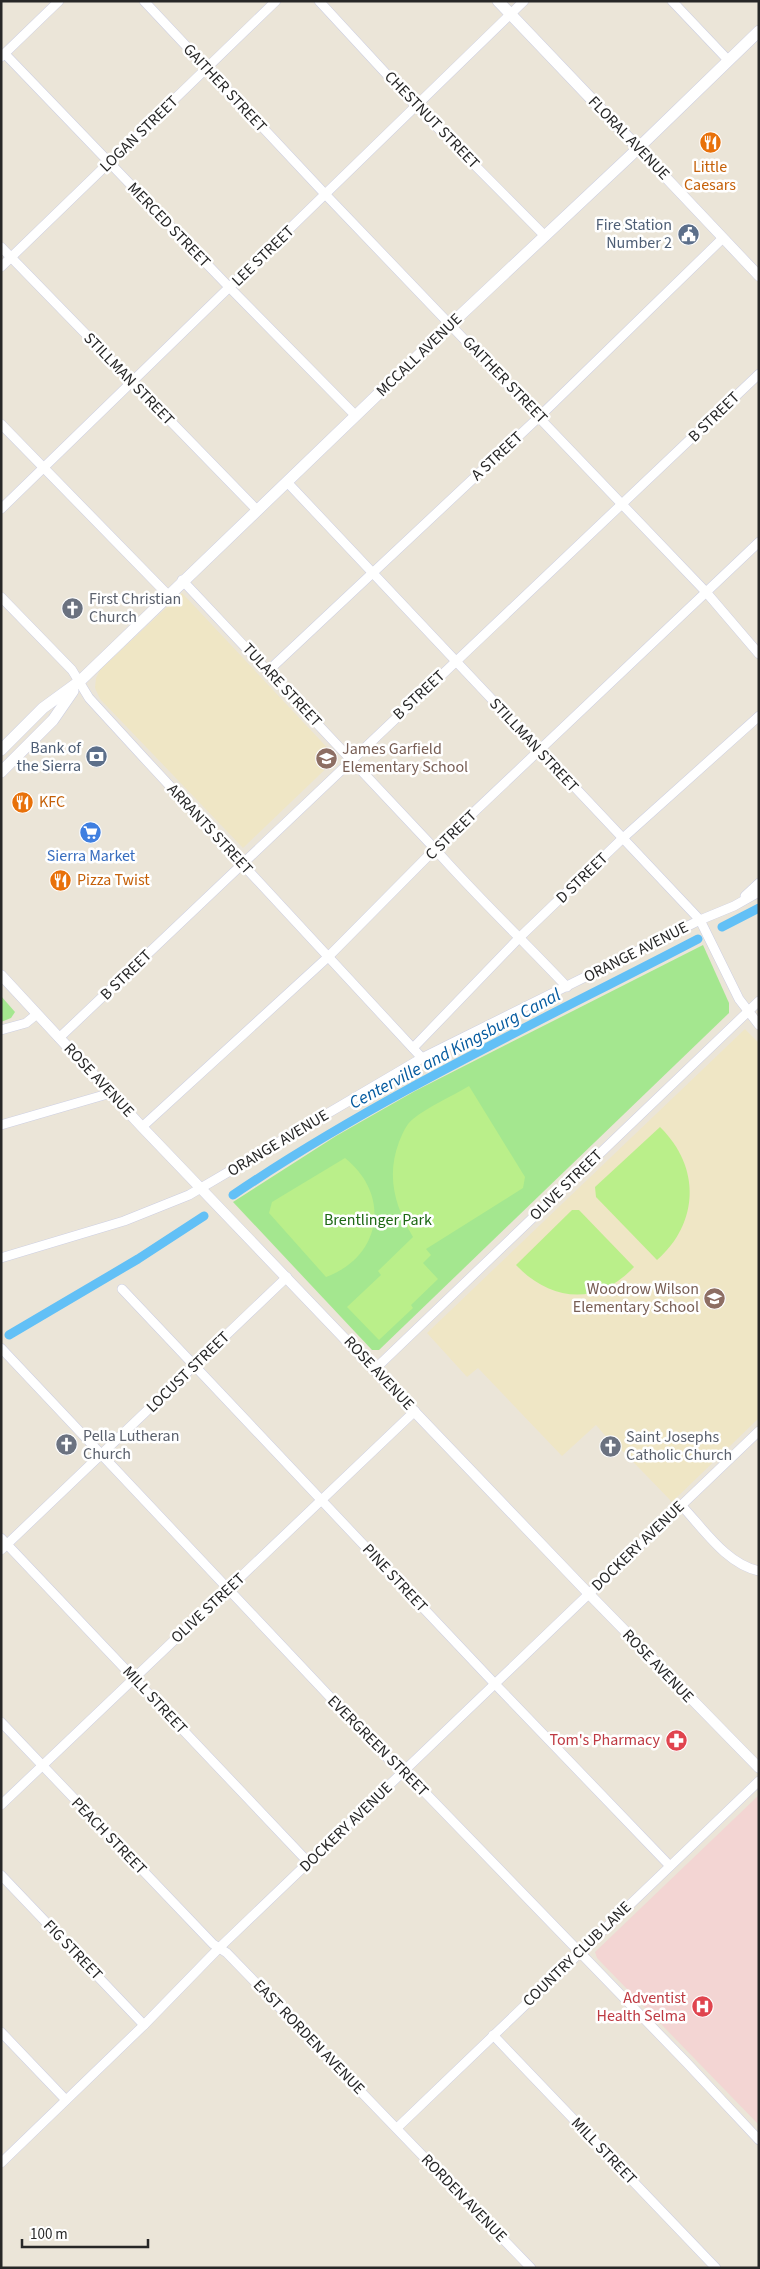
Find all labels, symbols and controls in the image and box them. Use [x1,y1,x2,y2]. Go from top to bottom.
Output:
street label: GAITHER STREET [178,39,272,137]
street label: CHESTNUT STREET [379,66,485,174]
street label: LOGAN STREET [95,91,183,177]
street label: FLORAL AVENUE [583,91,675,185]
restaurant icon: Little Caesars [698,131,722,155]
place label: Little Caesars [684,156,736,196]
street label: MERCED STREET [122,177,216,273]
place label: Fire Station Number 2 [596,214,672,254]
street label: LEE STREET [227,220,299,291]
public building icon: Fire Station Number 2 [676,222,700,246]
street label: MCCALL AVENUE [371,308,467,402]
street label: STILLMAN STREET [79,328,180,431]
street label: GAITHER STREET [458,331,553,429]
street label: B STREET [683,387,745,447]
street label: A STREET [466,426,528,486]
place label: First Christian Church [89,588,181,628]
church icon: First Christian Church [61,596,85,620]
street label: TULARE STREET [237,638,327,732]
street label: B STREET [388,665,450,725]
street label: STILLMAN STREET [484,693,584,797]
place label: Bank of the Sierra [17,737,82,777]
place label: James Garfield Elementary School [342,738,468,778]
bank icon: Bank of the Sierra [85,745,109,769]
school or university icon: James Garfield Elementary School [314,746,338,770]
street label: ARRANTS STREET [162,779,258,880]
restaurant icon: KFC [11,790,35,814]
place label: KFC [39,791,65,813]
street label: C STREET [420,805,482,865]
supermarket icon: Sierra Market [79,820,103,844]
place label: Sierra Market [47,845,136,867]
street label: D STREET [551,847,613,908]
restaurant icon: Pizza Twist [49,868,73,892]
place label: Pizza Twist [77,869,150,891]
street label: ORANGE AVENUE [580,916,692,988]
street label: B STREET [95,945,157,1005]
water label: Centerville and Kingsburg Canal [345,982,566,1115]
street label: ROSE AVENUE [59,1038,139,1122]
street label: ORANGE AVENUE [223,1104,333,1182]
street label: OLIVE STREET [525,1144,608,1226]
park label: Brentlinger Park [324,1209,432,1231]
place label: Woodrow Wilson Elementary School [573,1278,699,1318]
school or university icon: Woodrow Wilson Elementary School [703,1286,727,1310]
street label: LOCUST STREET [141,1326,235,1418]
street label: ROSE AVENUE [339,1331,419,1415]
place label: Pella Lutheran Church [83,1425,179,1465]
place label: Saint Josephs Catholic Church [626,1426,732,1466]
church icon: Pella Lutheran Church [55,1433,79,1457]
church icon: Saint Josephs Catholic Church [598,1434,622,1458]
street label: DOCKERY AVENUE [587,1496,689,1596]
street label: PINE STREET [357,1539,433,1617]
street label: OLIVE STREET [166,1568,250,1648]
street label: ROSE AVENUE [617,1624,699,1708]
street label: MILL STREET [118,1661,193,1739]
street label: EVERGREEN STREET [323,1691,434,1802]
pharmacy icon: Tom's Pharmacy [664,1728,688,1752]
place label: Tom's Pharmacy [549,1729,661,1751]
street label: DOCKERY AVENUE [295,1777,397,1877]
street label: PEACH STREET [66,1792,152,1880]
street label: COUNTRY CLUB LANE [518,1896,636,2012]
street label: FIG STREET [39,1915,108,1985]
street label: EAST RORDEN AVENUE [248,1975,370,2099]
place label: Adventist Health Selma [597,1987,687,2027]
hospital icon: Adventist Health Selma [690,1995,714,2019]
street label: MILL STREET [566,2112,642,2190]
street label: RORDEN AVENUE [416,2149,512,2247]
scale bar [22,2216,149,2248]
text: 100 m [30,2224,68,2245]

